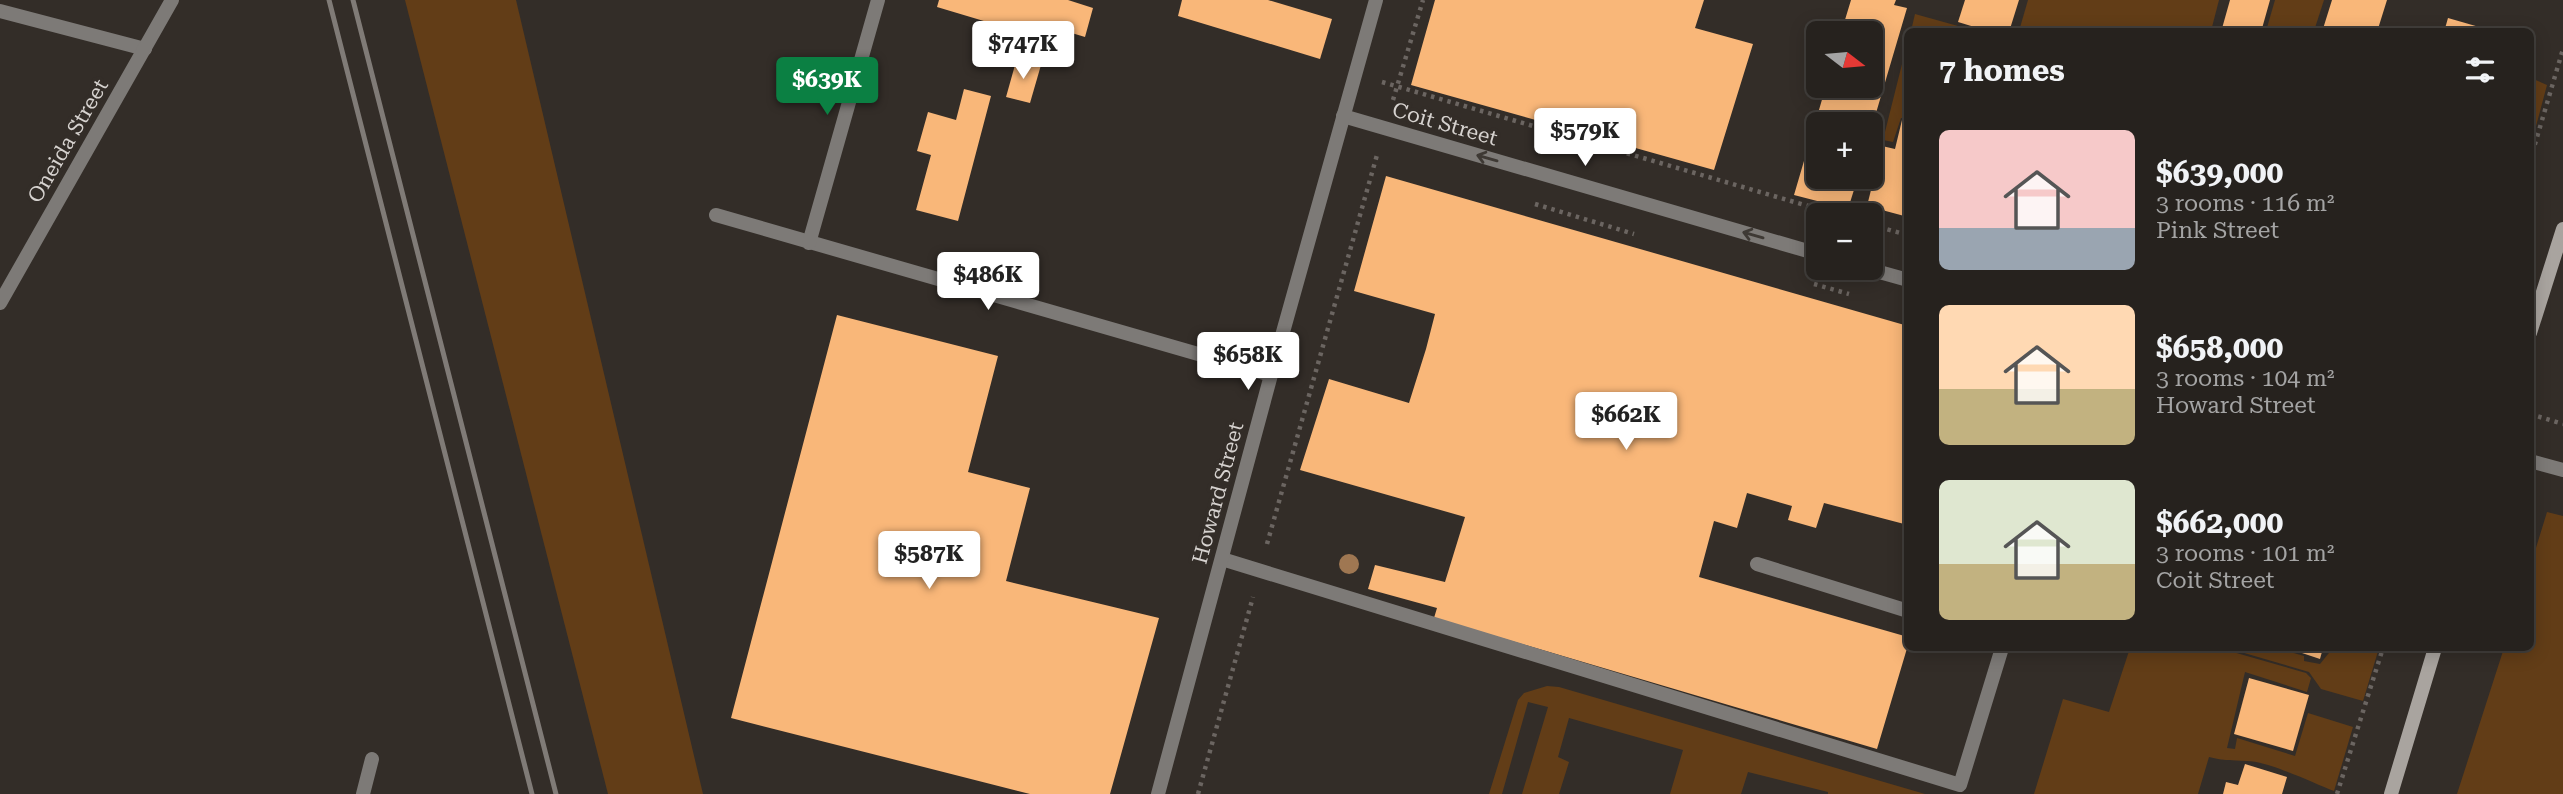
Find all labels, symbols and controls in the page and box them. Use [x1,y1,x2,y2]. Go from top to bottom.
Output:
north arrow [1806,21,1883,98]
map controls [1806,21,1883,280]
pin: $747K [974,22,1072,81]
text: $747K [988,30,1058,57]
icon: filters [2461,51,2499,89]
text: 7 homes [1939,53,2065,88]
pin: $639K [778,58,876,117]
text: $639K [792,66,862,93]
street label: Oneida Street [23,75,113,207]
street label: Coit Street [1390,98,1500,150]
pin: $579K [1536,108,1634,168]
button: + [1806,112,1883,189]
text: $579K [1550,117,1620,144]
one-way arrow [1476,150,1498,163]
text: $639,000 [2156,155,2283,190]
icon: home [1995,158,2079,242]
text: 3 rooms · 116 m² [2156,190,2334,217]
button: − [1806,203,1883,280]
text: Pink Street [2156,217,2279,244]
one-way arrow [1742,228,1764,241]
pin: $486K [939,252,1037,312]
text: $486K [953,261,1023,288]
text: $658,000 [2156,330,2283,365]
pin: $658K [1199,332,1297,392]
icon: home [1995,333,2079,417]
text: $658K [1213,341,1283,368]
text: 3 rooms · 104 m² [2156,365,2334,392]
pin: $662K [1577,392,1675,452]
text: Howard Street [2156,392,2315,419]
text: $662K [1591,401,1661,428]
street label: Howard Street [1188,419,1248,566]
text: $662,000 [2156,505,2283,540]
icon: home [1995,508,2079,592]
pin: $587K [880,532,978,591]
text: $587K [894,540,964,567]
text: 3 rooms · 101 m² [2156,540,2334,567]
text: Coit Street [2156,567,2274,594]

